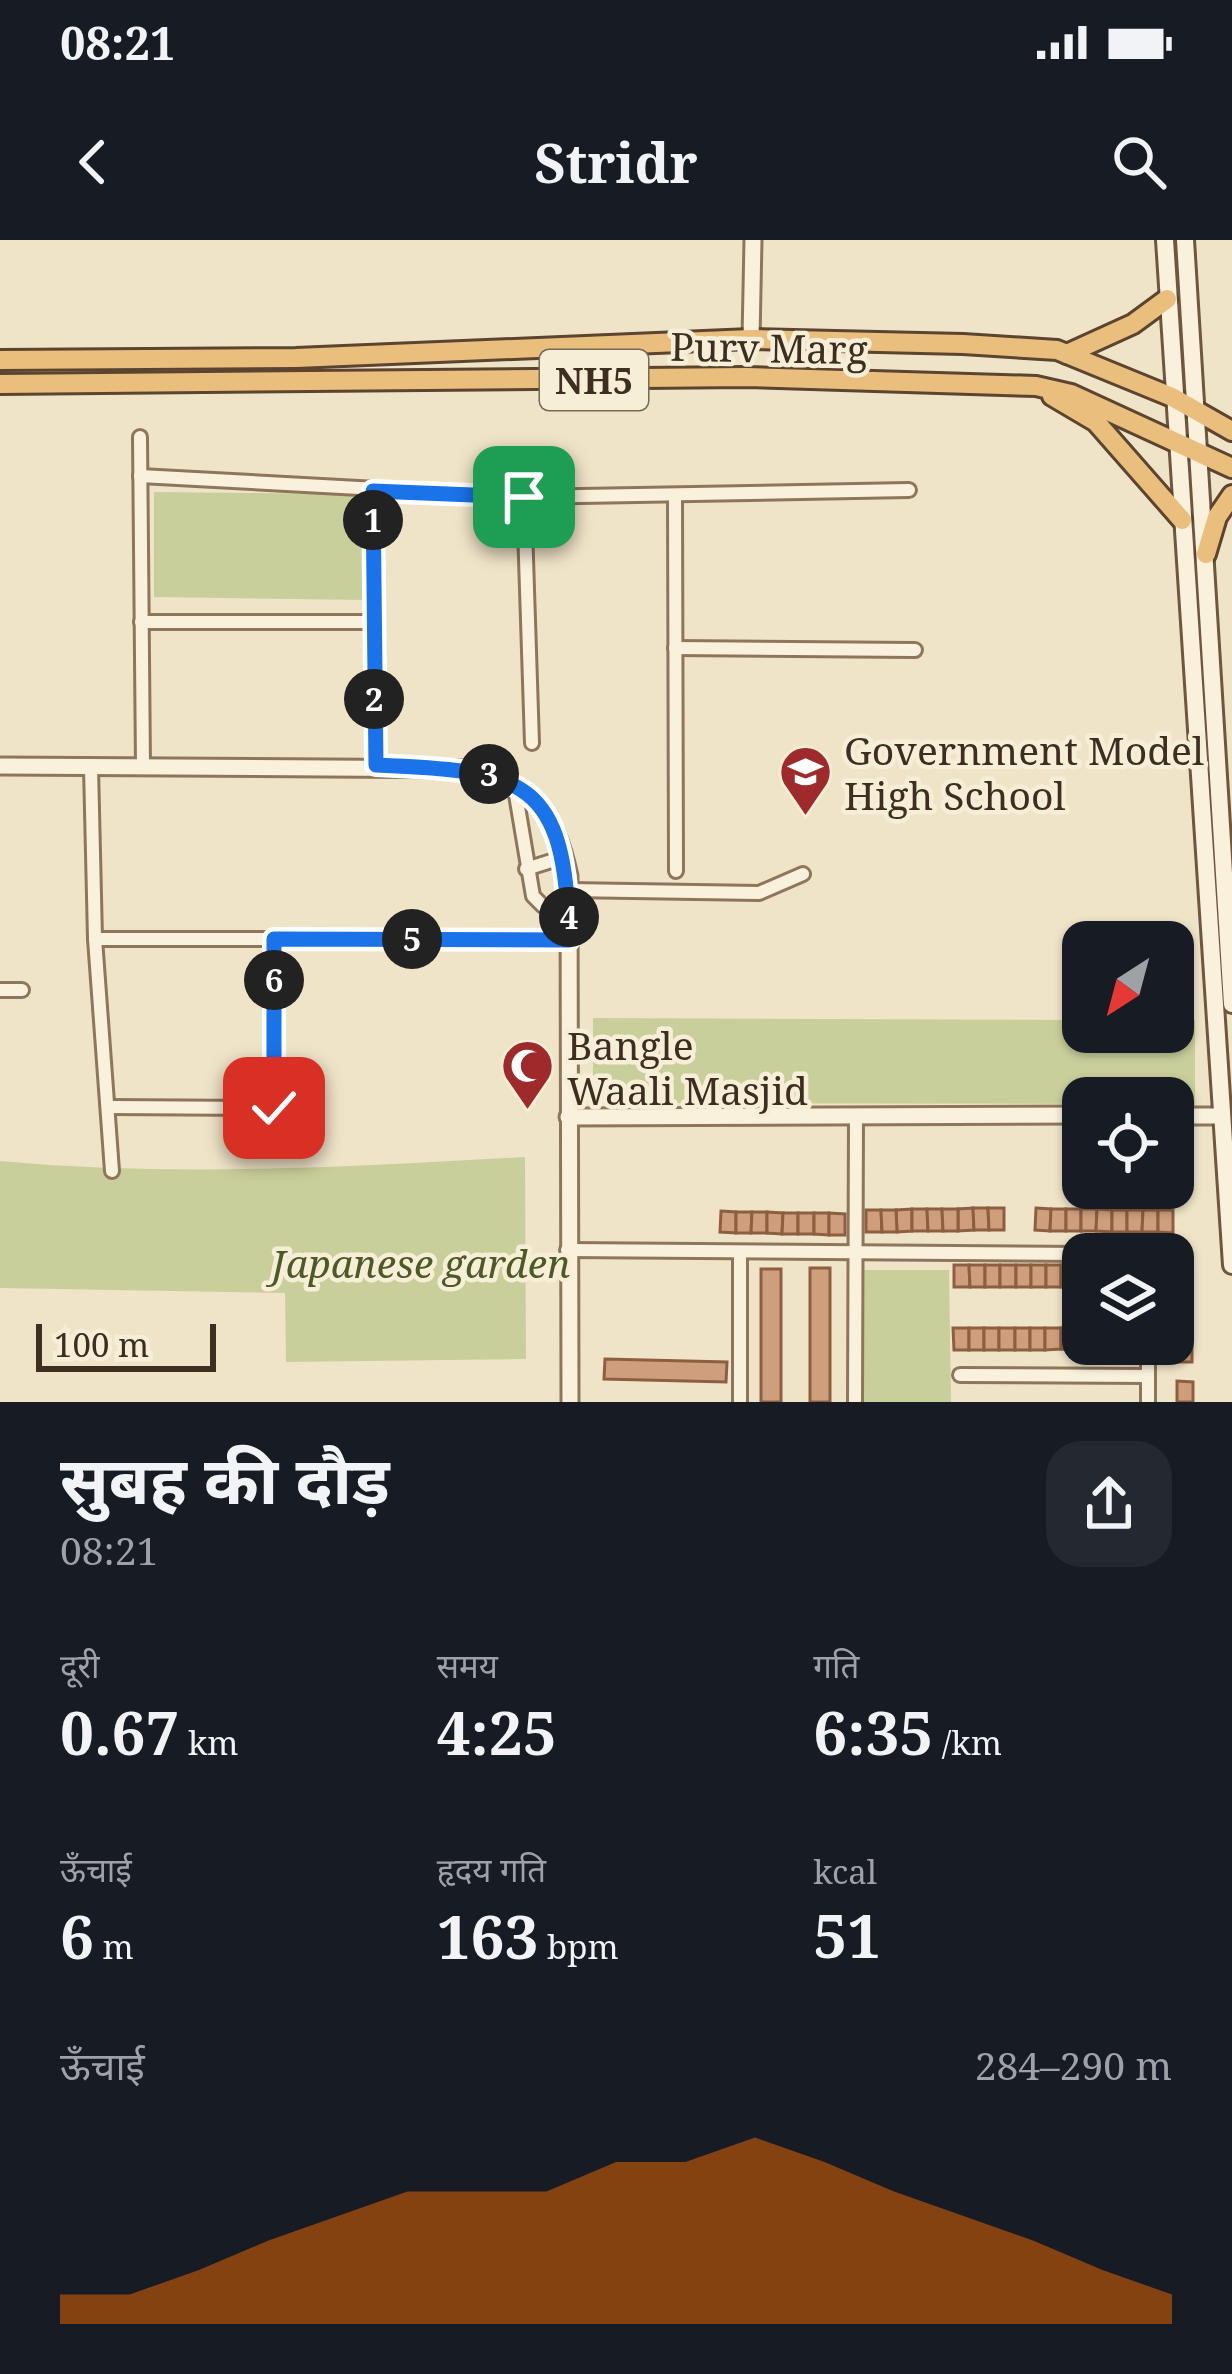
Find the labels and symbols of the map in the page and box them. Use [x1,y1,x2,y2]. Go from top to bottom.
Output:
street label: Purv Marg [670,319,868,375]
road number: NH5 [540,350,648,410]
pin [473,446,575,548]
pin: 1 [343,490,403,550]
pin: 2 [344,669,404,729]
place label: Government Model High School [844,723,1204,821]
school or university icon: Government Model High School [777,743,833,817]
pin: 3 [459,744,519,804]
pin: 4 [539,887,599,947]
pin: 5 [382,909,442,969]
north arrow [1062,921,1194,1053]
pin: 6 [244,950,304,1010]
place label: Bangle Waali Masjid [567,1018,808,1116]
mosque icon: Bangle Waali Masjid [500,1038,556,1112]
pin [223,1057,325,1159]
park label: Japanese garden [265,1236,570,1289]
scale bar [36,1318,216,1371]

